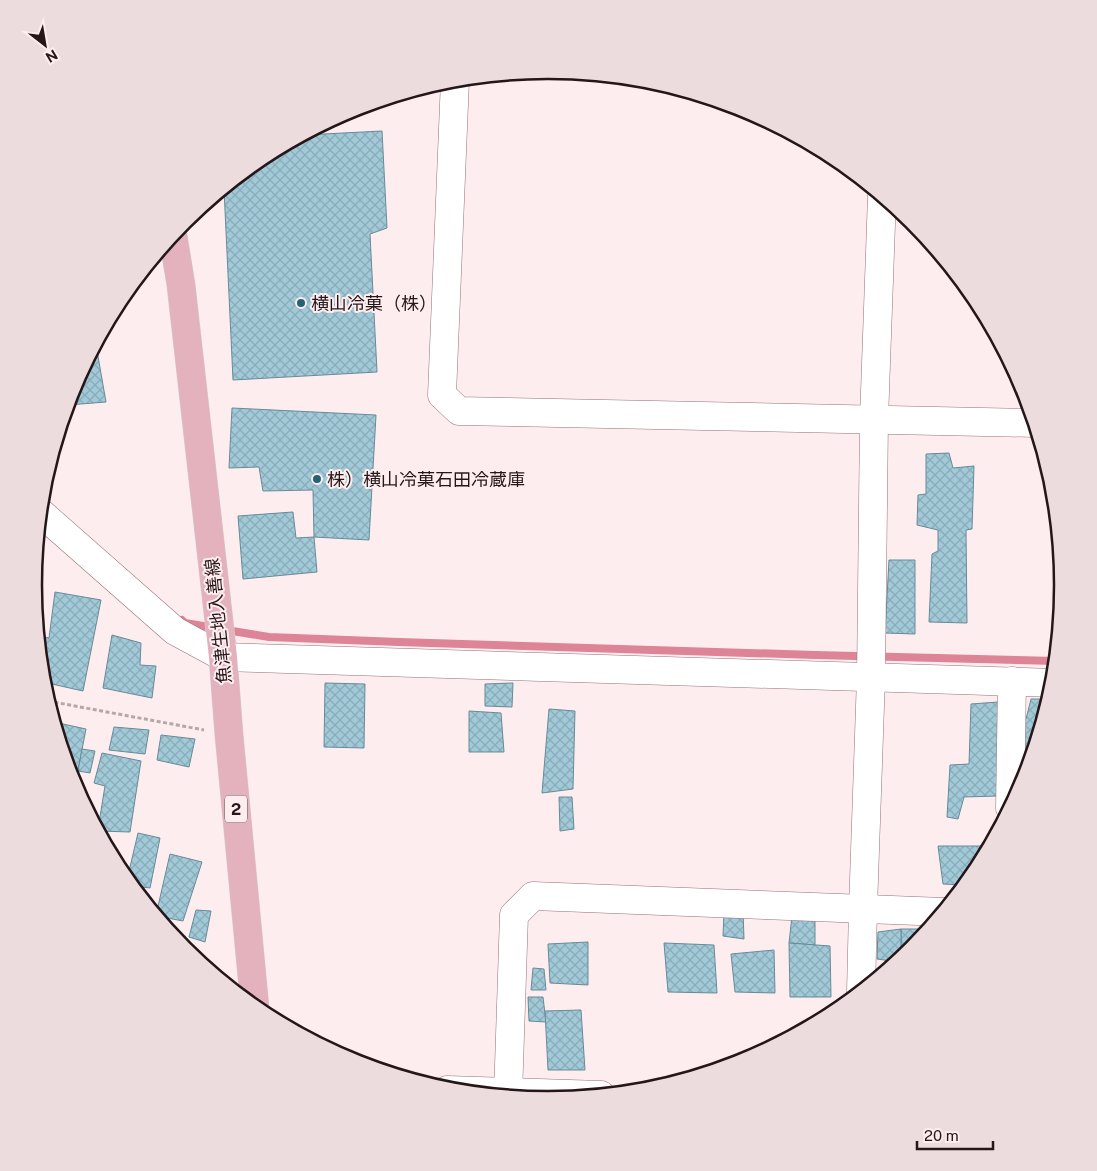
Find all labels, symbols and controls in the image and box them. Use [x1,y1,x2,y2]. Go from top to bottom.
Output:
north arrow [20,20,70,70]
text: N [43,46,61,66]
place label: 横山冷菓（株） [311,293,437,314]
marker: 横山冷菓（株） [295,297,307,309]
place label: 株）横山冷菓石田冷蔵庫 [327,469,525,490]
marker: 株）横山冷菓石田冷蔵庫 [311,473,323,485]
street label: 魚津生地入善線 [201,557,235,685]
road number: 2 [225,796,247,822]
scale bar [917,1118,993,1150]
text: 20 m [924,1127,959,1144]

